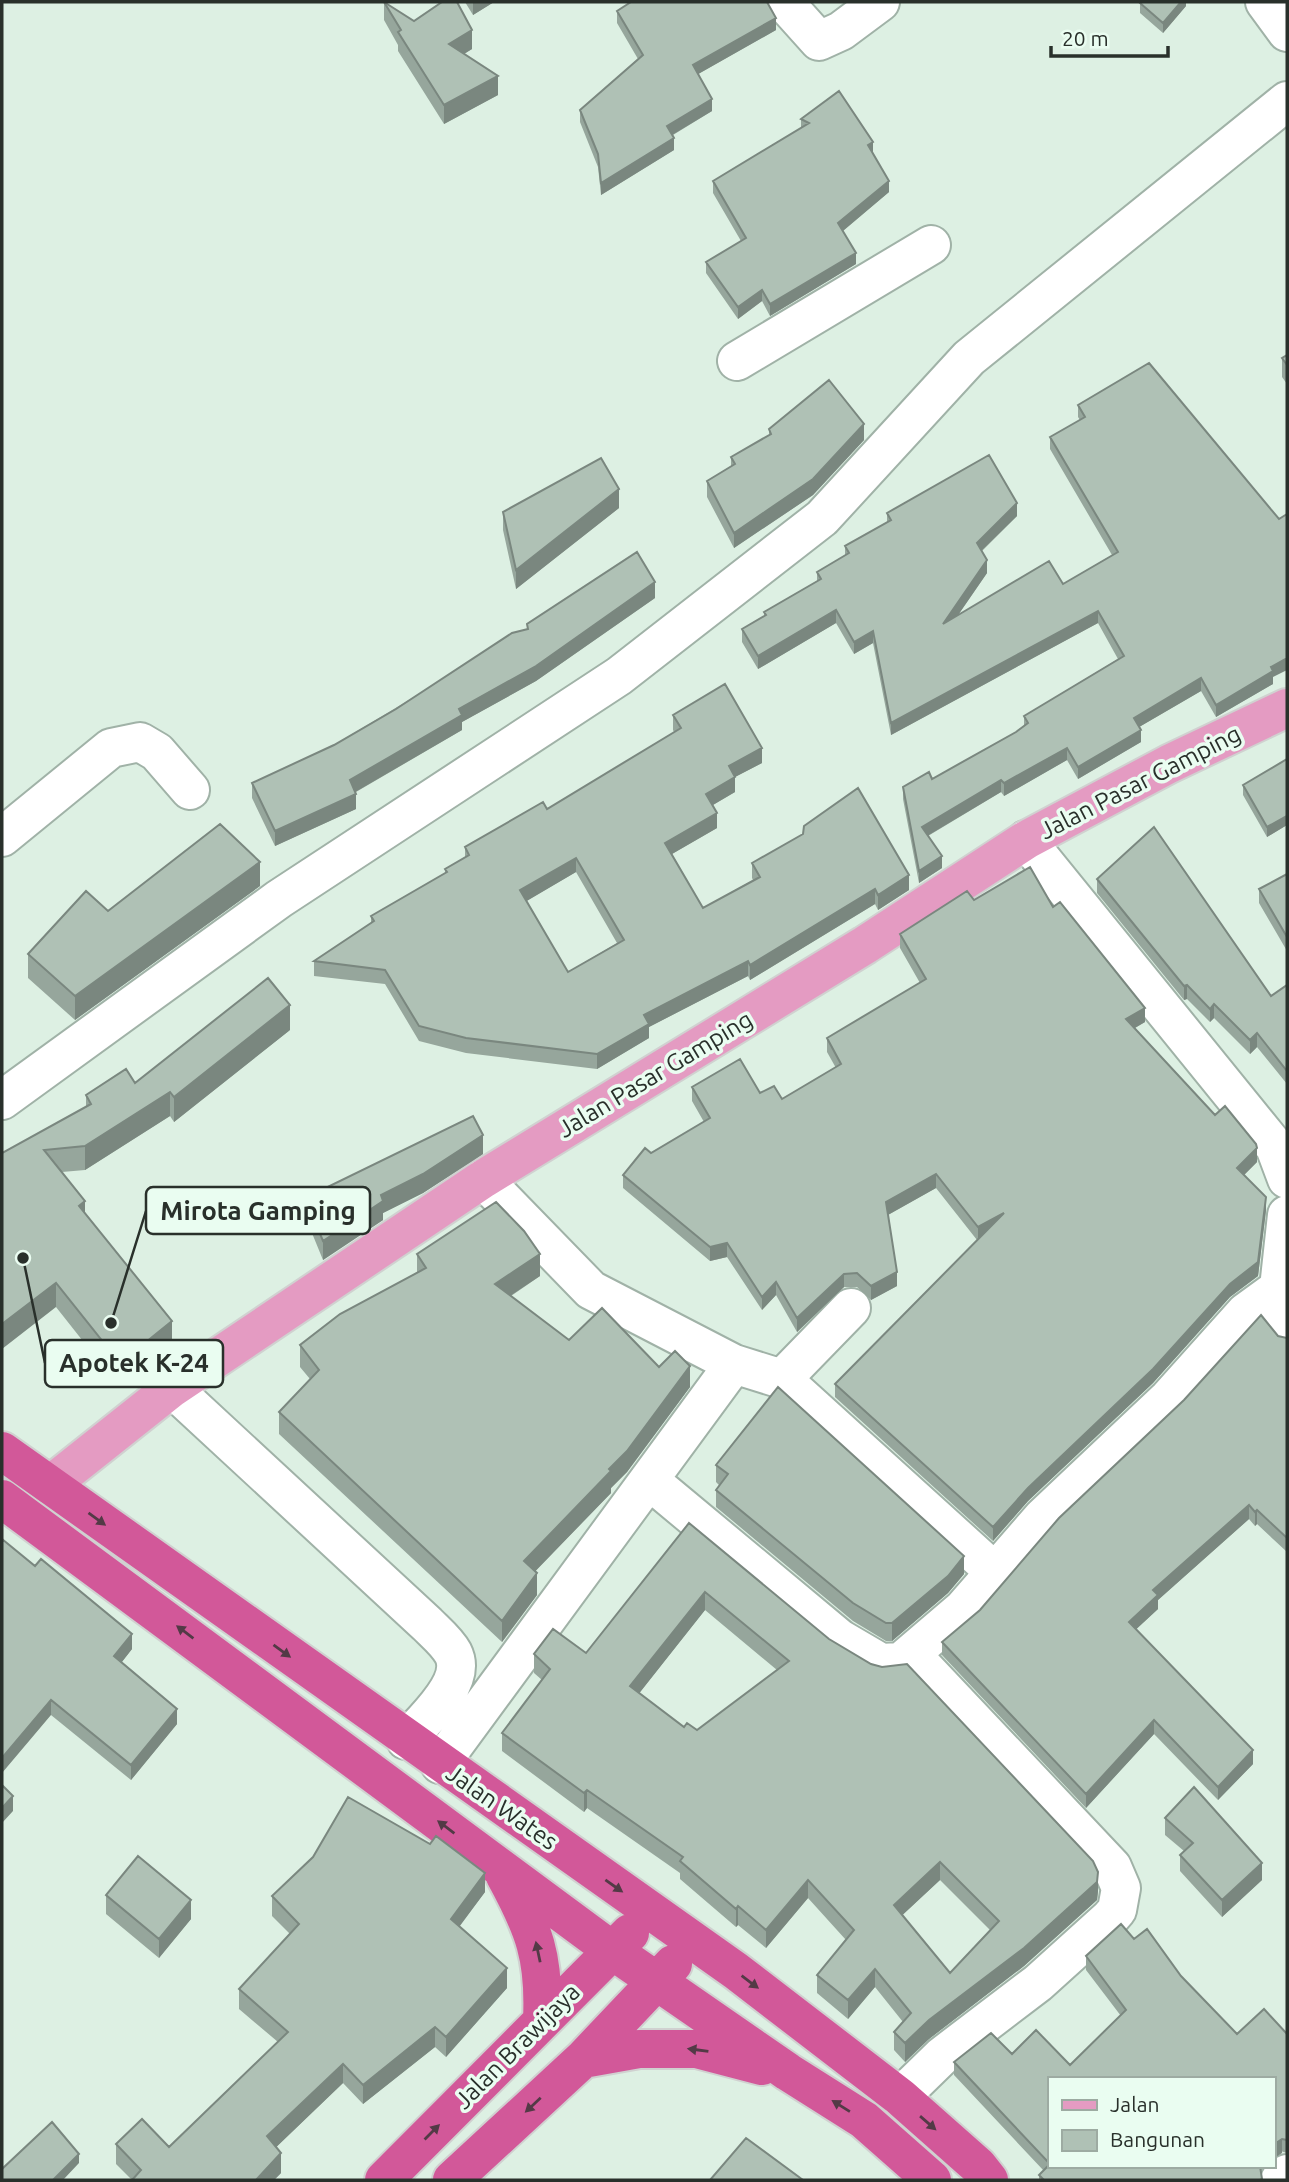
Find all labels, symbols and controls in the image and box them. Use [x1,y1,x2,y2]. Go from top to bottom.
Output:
scale bar [1051,14,1168,58]
text: 20 m [1062,26,1109,50]
street label: Jalan Pasar Gamping [1035,720,1245,844]
street label: Jalan Pasar Gamping [553,1005,757,1143]
callout: Mirota Gamping [146,1187,370,1234]
text: Mirota Gamping [160,1196,356,1225]
callout: Apotek K-24 [45,1340,223,1387]
text: Apotek K-24 [59,1348,209,1377]
one-way arrow [88,1511,106,1525]
one-way arrow [177,1625,195,1640]
one-way arrow [273,1644,291,1658]
street label: Jalan Wates [441,1759,563,1855]
one-way arrow [437,1820,455,1834]
one-way arrow [604,1879,623,1892]
one-way arrow [533,1941,544,1963]
one-way arrow [740,1975,759,1989]
street label: Jalan Brawijaya [449,1978,585,2114]
one-way arrow [687,2045,709,2056]
legend [1048,2077,1275,2168]
text: Jalan [1110,2092,1159,2116]
one-way arrow [524,2097,542,2113]
one-way arrow [832,2099,851,2112]
one-way arrow [920,2114,937,2130]
one-way arrow [423,2123,440,2140]
text: Bangunan [1110,2127,1205,2151]

